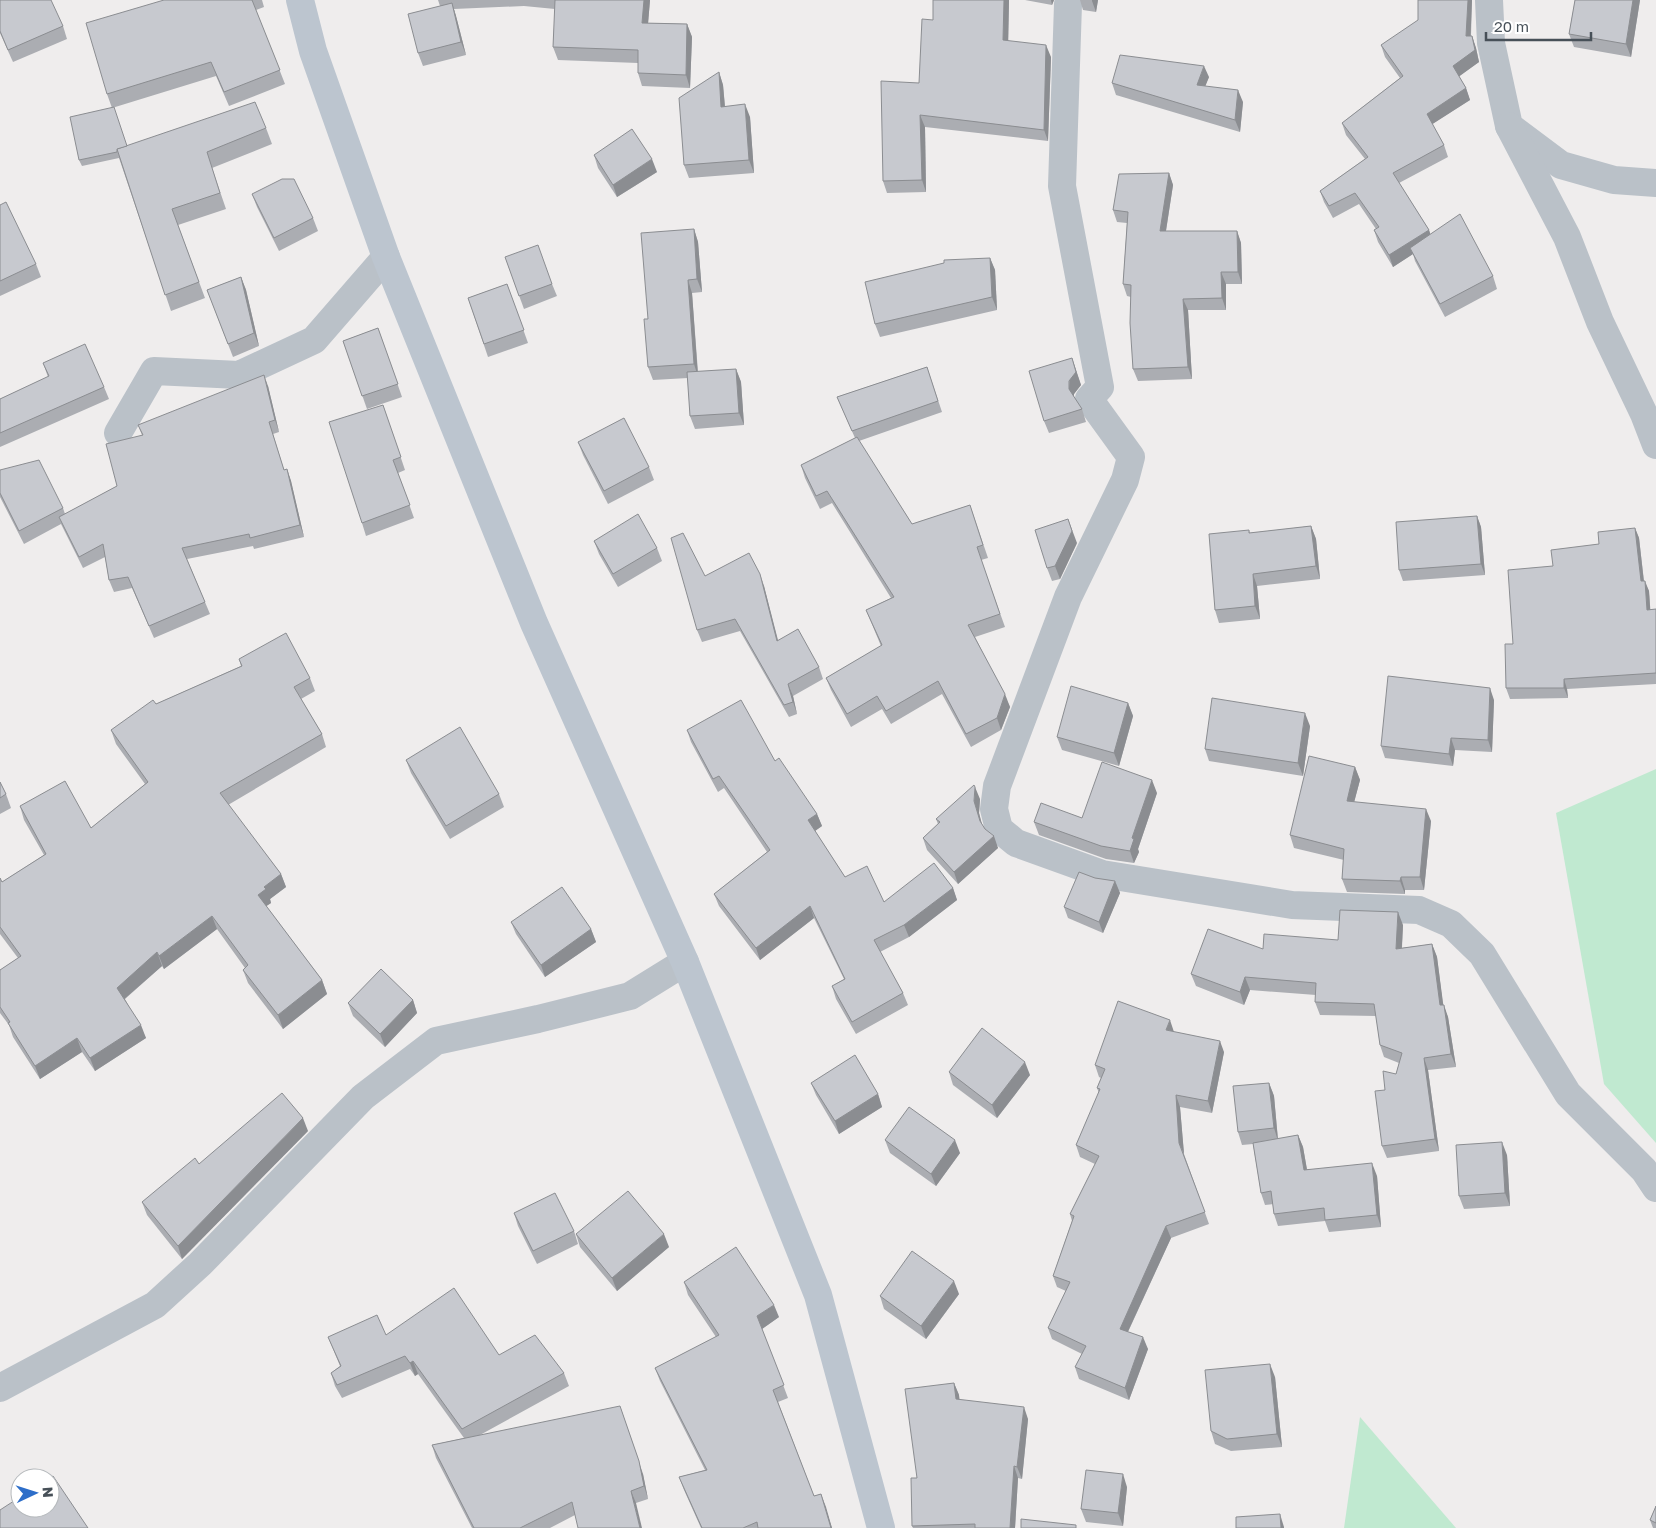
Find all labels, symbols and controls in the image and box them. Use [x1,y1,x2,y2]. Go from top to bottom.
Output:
scale bar [1486,10,1591,42]
text: 20 m [1494,17,1529,35]
north arrow [10,1468,60,1518]
text: N [40,1486,57,1498]

